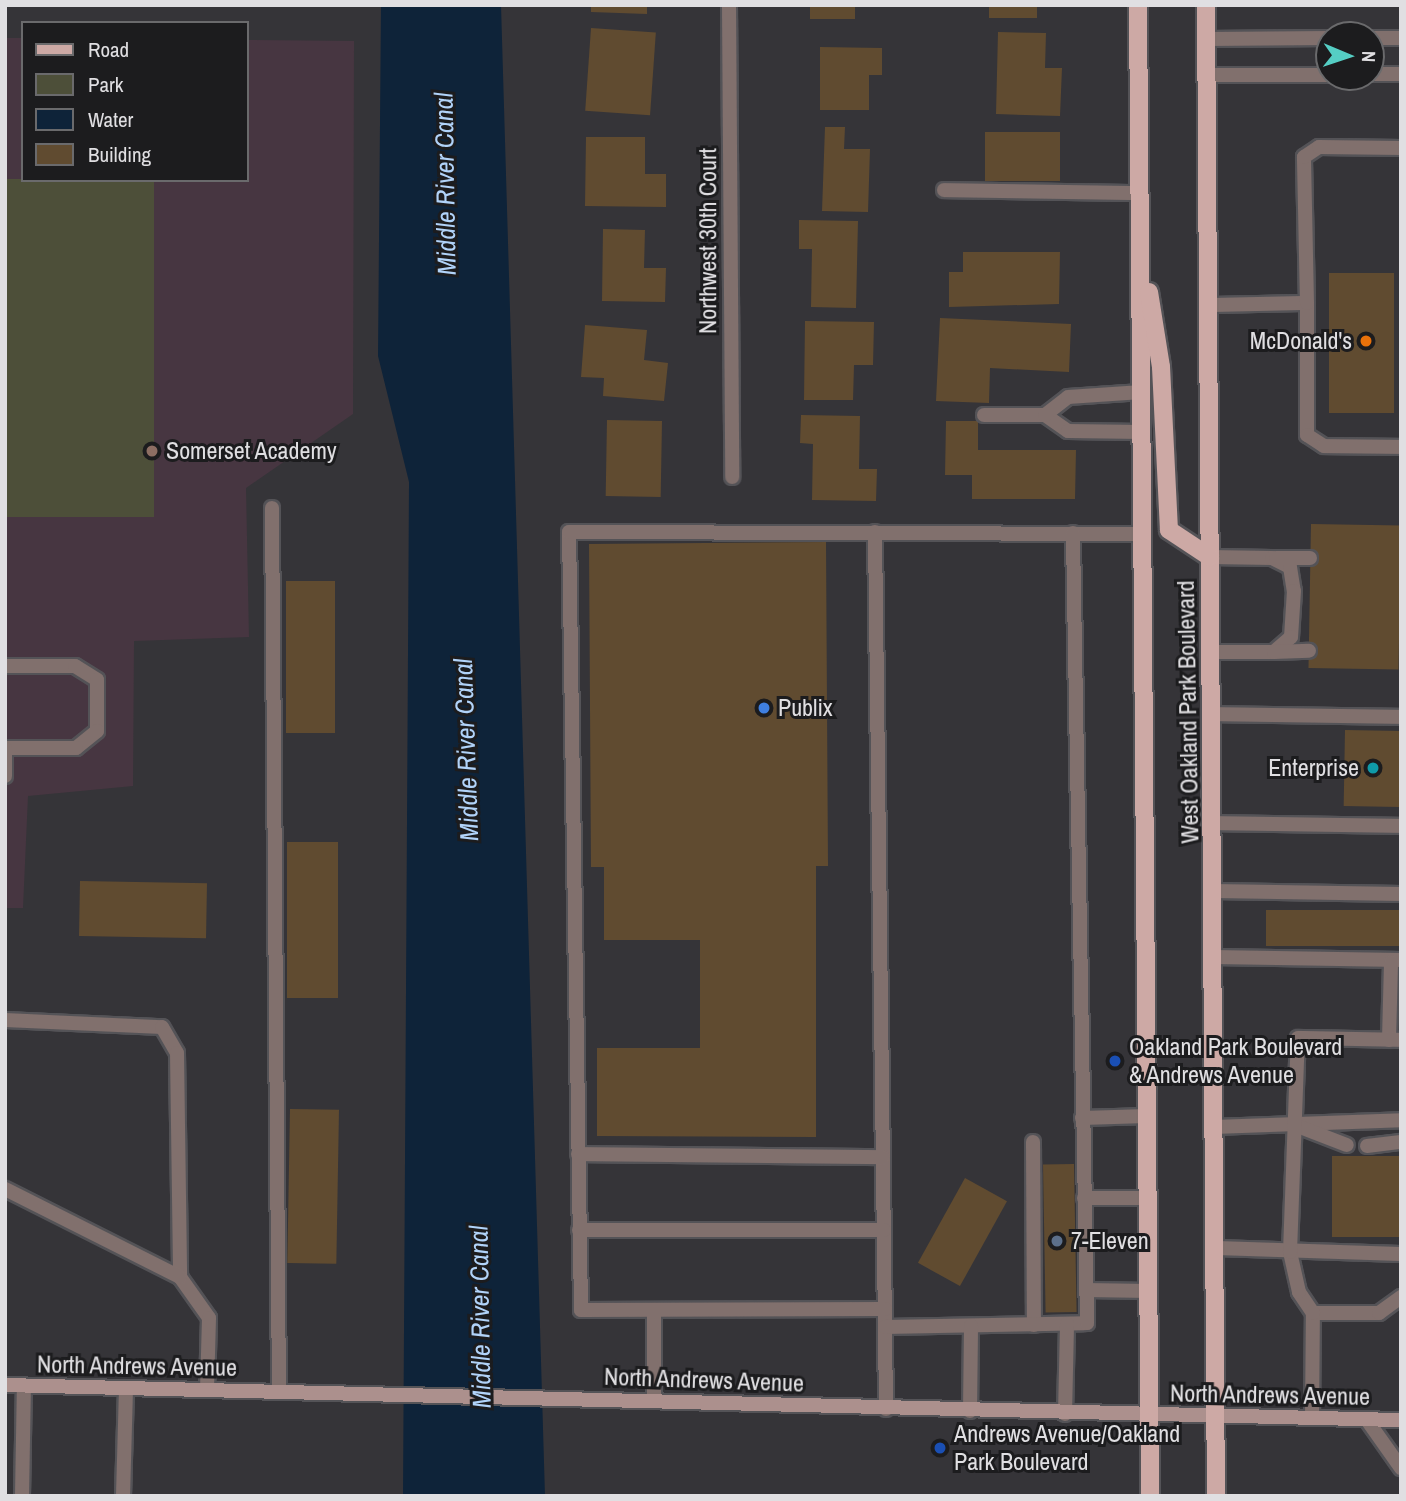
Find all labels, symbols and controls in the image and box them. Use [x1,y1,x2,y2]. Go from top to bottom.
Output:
legend [21,21,248,182]
north arrow [1315,21,1385,91]
text: Road [88,35,129,64]
text: N [1356,51,1382,63]
text: Park [88,70,123,99]
water label: Middle River Canal [428,93,462,275]
text: Water [88,105,133,134]
text: Building [88,140,151,169]
street label: Northwest 30th Court [694,148,722,334]
place label: McDonald's [1250,327,1352,355]
marker: McDonald's [1358,333,1374,349]
place label: Somerset Academy [166,437,338,465]
marker: Somerset Academy [144,443,160,459]
street label: West Oakland Park Boulevard [1171,580,1205,844]
water label: Middle River Canal [447,658,485,842]
place label: Publix [778,694,833,722]
marker: Publix [756,700,772,716]
place label: Enterprise [1268,754,1359,782]
marker: Enterprise [1365,760,1381,776]
place label: Oakland Park Boulevard & Andrews Avenue [1129,1033,1342,1089]
marker: Oakland Park Boulevard & Andrews Avenue [1107,1053,1123,1069]
water label: Middle River Canal [463,1226,497,1408]
place label: 7-Eleven [1071,1227,1149,1255]
marker: 7-Eleven [1049,1233,1065,1249]
street label: North Andrews Avenue [36,1350,238,1382]
street label: North Andrews Avenue [603,1362,805,1398]
street label: North Andrews Avenue [1169,1379,1371,1411]
place label: Andrews Avenue/Oakland Park Boulevard [954,1420,1181,1476]
marker: Andrews Avenue/Oakland Park Boulevard [932,1440,948,1456]

